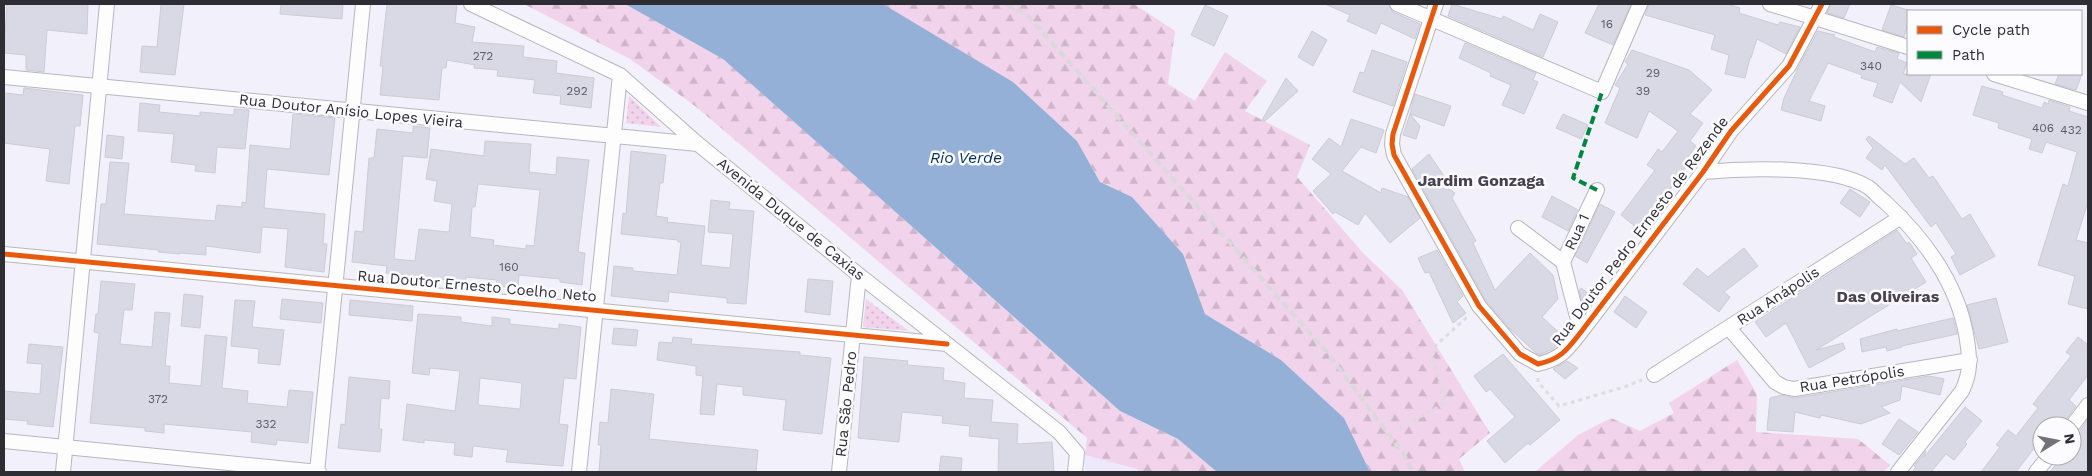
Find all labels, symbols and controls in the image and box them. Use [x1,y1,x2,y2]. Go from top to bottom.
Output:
legend [1907,10,2082,75]
house number: 16 [1601,17,1613,31]
text: Cycle path [1952,21,2030,39]
text: Path [1952,46,1985,64]
house number: 272 [473,49,493,63]
house number: 340 [1860,59,1882,73]
house number: 29 [1646,66,1660,80]
house number: 292 [566,84,588,98]
house number: 39 [1636,84,1650,98]
street label: Rua Doutor Anísio Lopes Vieira [238,90,464,132]
street label: Rua Doutor Pedro Ernesto de Rezende [1548,113,1732,349]
house number: 406 [2032,121,2054,135]
house number: 432 [2060,123,2082,137]
water label: Rio Verde [930,148,1002,167]
street label: Avenida Duque de Caxias [714,154,868,284]
district label: Jardim Gonzaga [1417,171,1545,190]
street label: Rua 1 [1561,211,1593,253]
house number: 160 [499,260,519,274]
street label: Rua Anápolis [1734,263,1823,329]
street label: Rua Doutor Ernesto Coelho Neto [357,267,597,305]
district label: Das Oliveiras [1837,287,1940,306]
street label: Rua São Pedro [831,350,861,458]
street label: Rua Petrópolis [1798,362,1906,396]
house number: 372 [148,392,168,406]
north arrow [2032,416,2082,466]
house number: 332 [256,417,277,431]
text: N [2061,432,2079,445]

